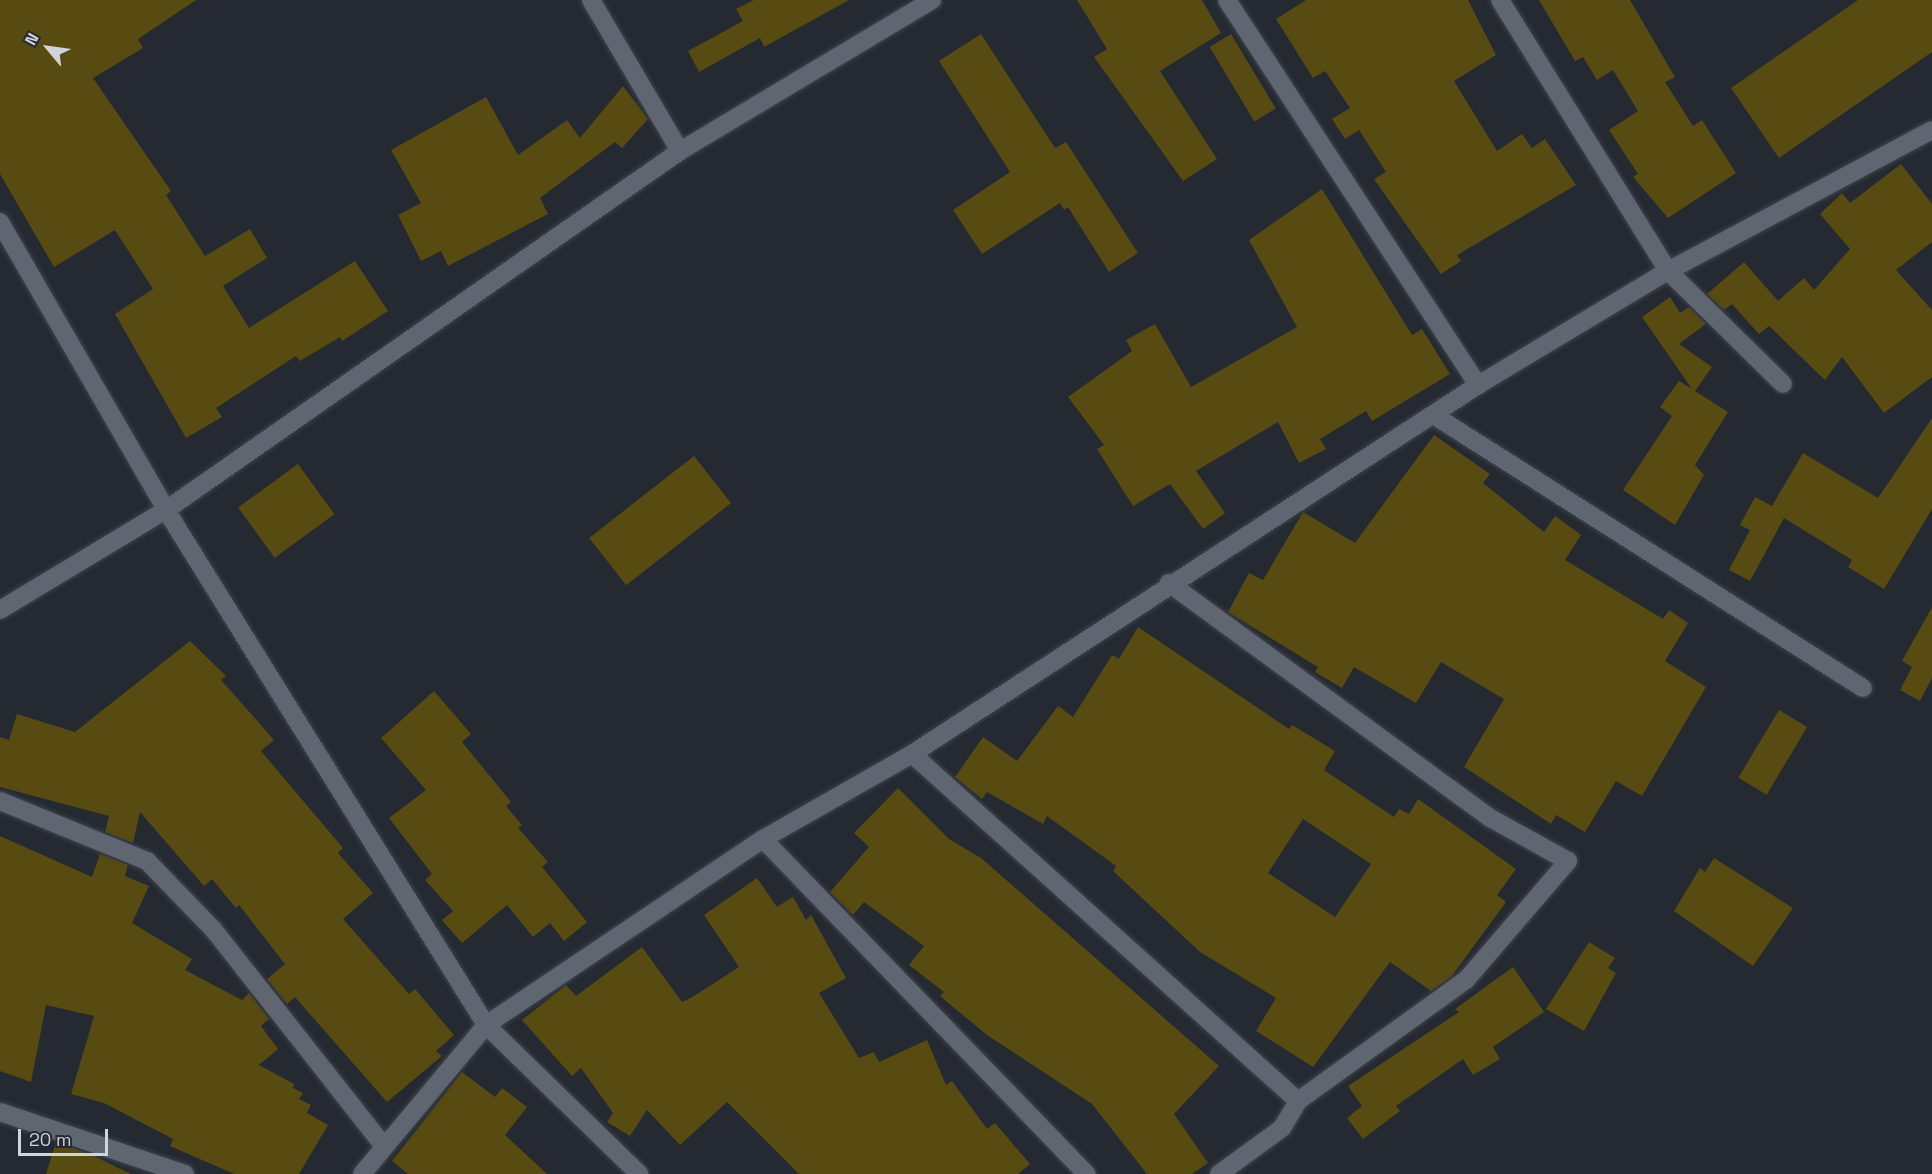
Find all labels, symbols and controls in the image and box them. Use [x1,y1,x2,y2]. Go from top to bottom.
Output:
north arrow [18,18,78,78]
text: N [20,29,44,49]
scale bar [21,1117,111,1155]
text: 20 m [29,1128,72,1151]

